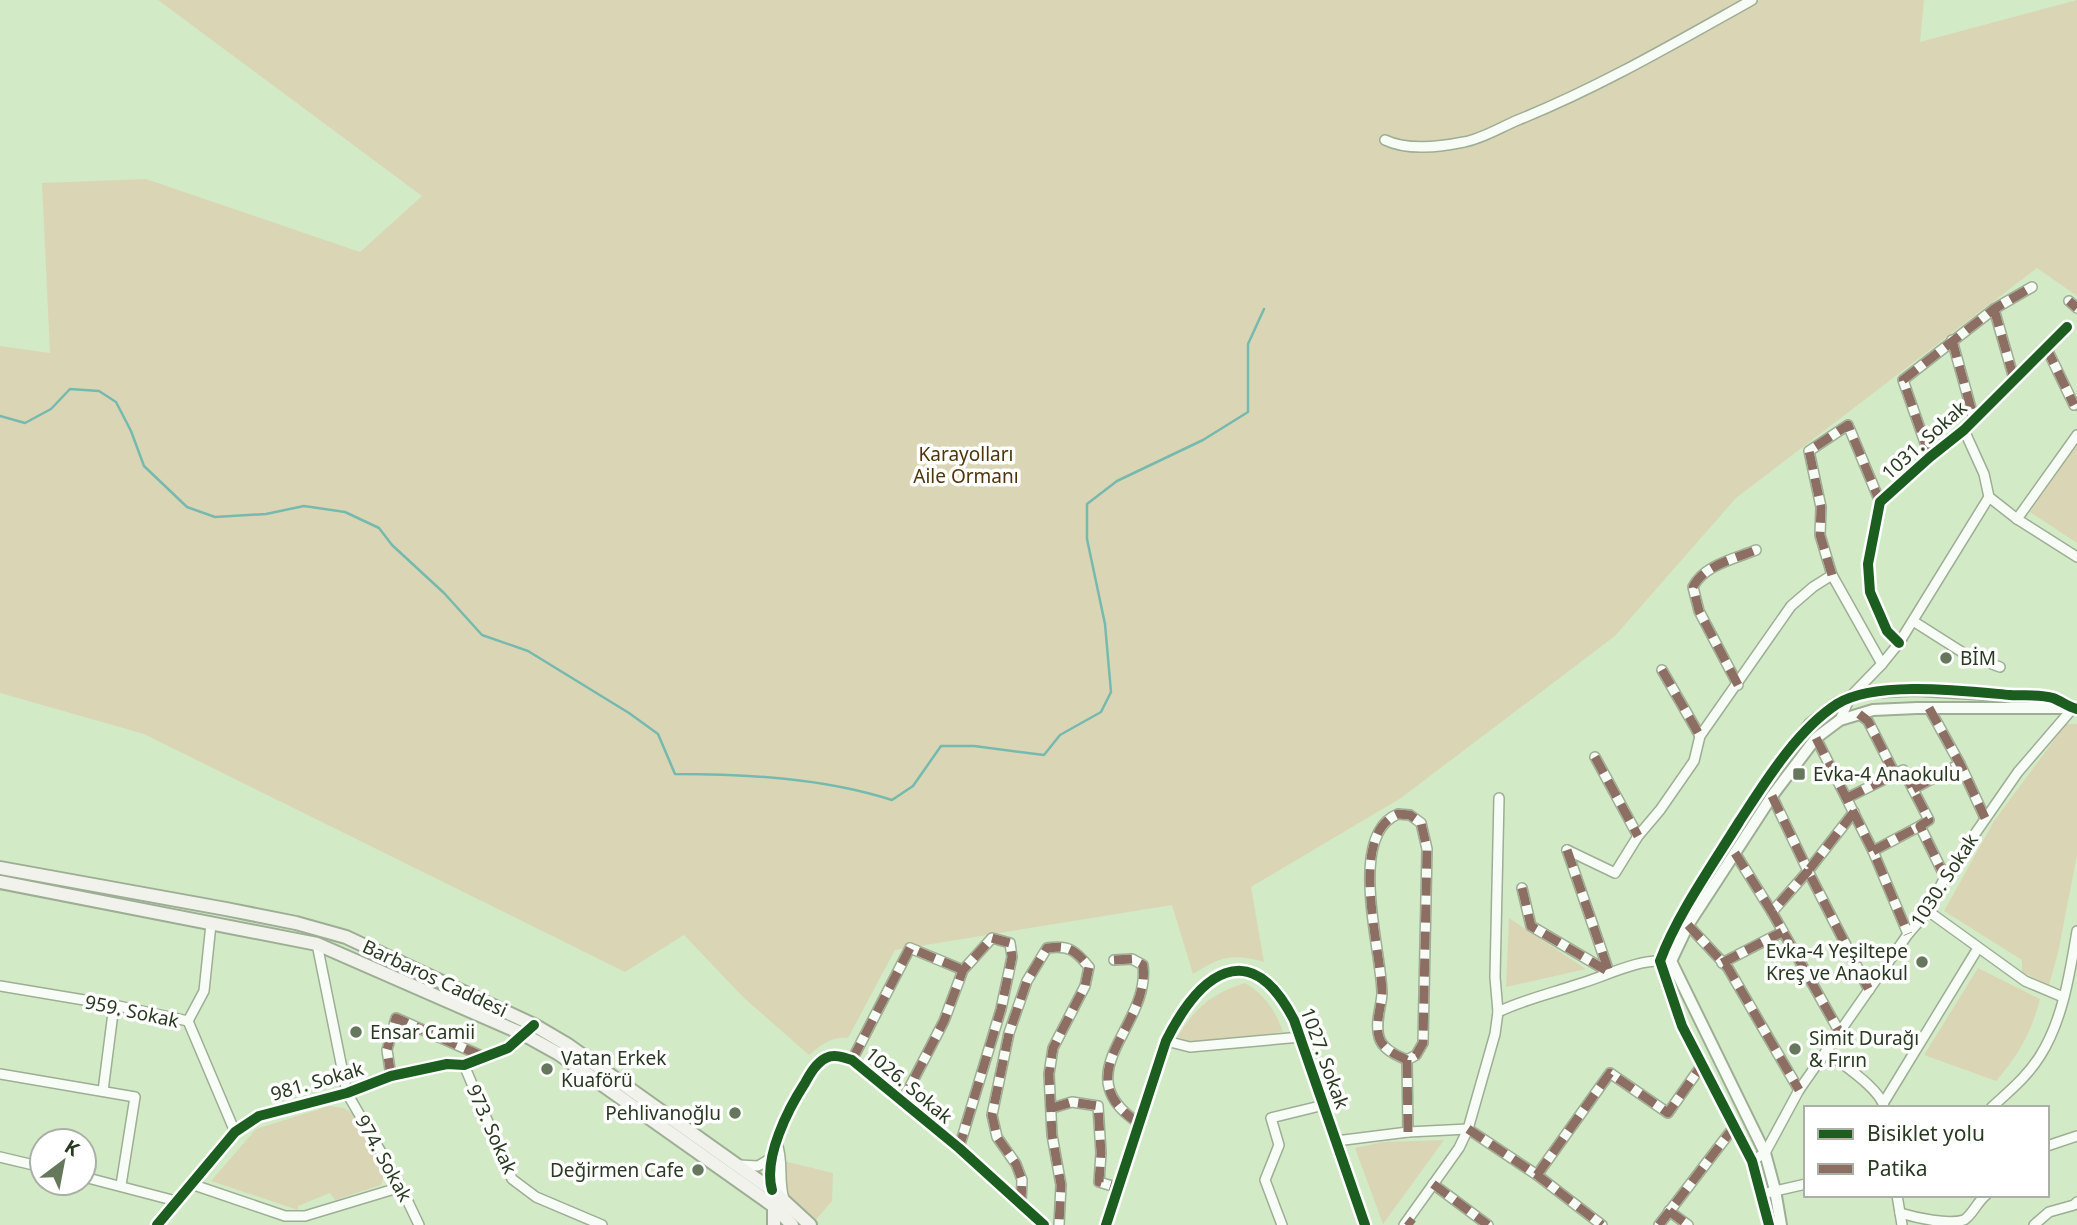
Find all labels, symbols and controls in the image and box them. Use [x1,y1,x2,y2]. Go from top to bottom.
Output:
street label: 1031. Sokak [1876,395,1972,485]
park label: Karayolları Aile Ormanı [913,441,1019,489]
place label: BİM [1960,645,1996,671]
marker: BİM [1938,650,1954,666]
place label: Evka-4 Anaokulu [1813,761,1961,787]
marker: Evka-4 Anaokulu [1791,766,1807,782]
street label: 1030. Sokak [1904,828,1984,932]
street label: Barbaros Caddesi [358,933,512,1023]
place label: Evka-4 Yeşiltepe Kreş ve Anaokul [1766,938,1908,986]
marker: Evka-4 Yeşiltepe Kreş ve Anaokul [1914,954,1930,970]
street label: 959. Sokak [83,988,181,1034]
street label: 1027. Sokak [1295,1004,1355,1112]
place label: Ensar Camii [370,1019,475,1045]
marker: Ensar Camii [348,1024,364,1040]
place label: Simit Durağı & Fırın [1809,1025,1919,1073]
street label: 1026. Sokak [860,1041,958,1129]
marker: Simit Durağı & Fırın [1787,1041,1803,1057]
place label: Vatan Erkek Kuaförü [561,1045,666,1093]
street label: 981. Sokak [268,1055,366,1107]
marker: Vatan Erkek Kuaförü [539,1061,555,1077]
street label: 973. Sokak [461,1080,523,1178]
place label: Pehlivanoğlu [605,1100,721,1126]
marker: Pehlivanoğlu [727,1105,743,1121]
legend [1804,1106,2049,1197]
street label: 974. Sokak [349,1110,419,1206]
text: Bisiklet yolu [1867,1119,1985,1147]
north arrow [28,1127,98,1197]
text: K [60,1133,85,1162]
text: Patika [1867,1154,1927,1182]
place label: Değirmen Cafe [550,1157,684,1183]
marker: Değirmen Cafe [690,1162,706,1178]

